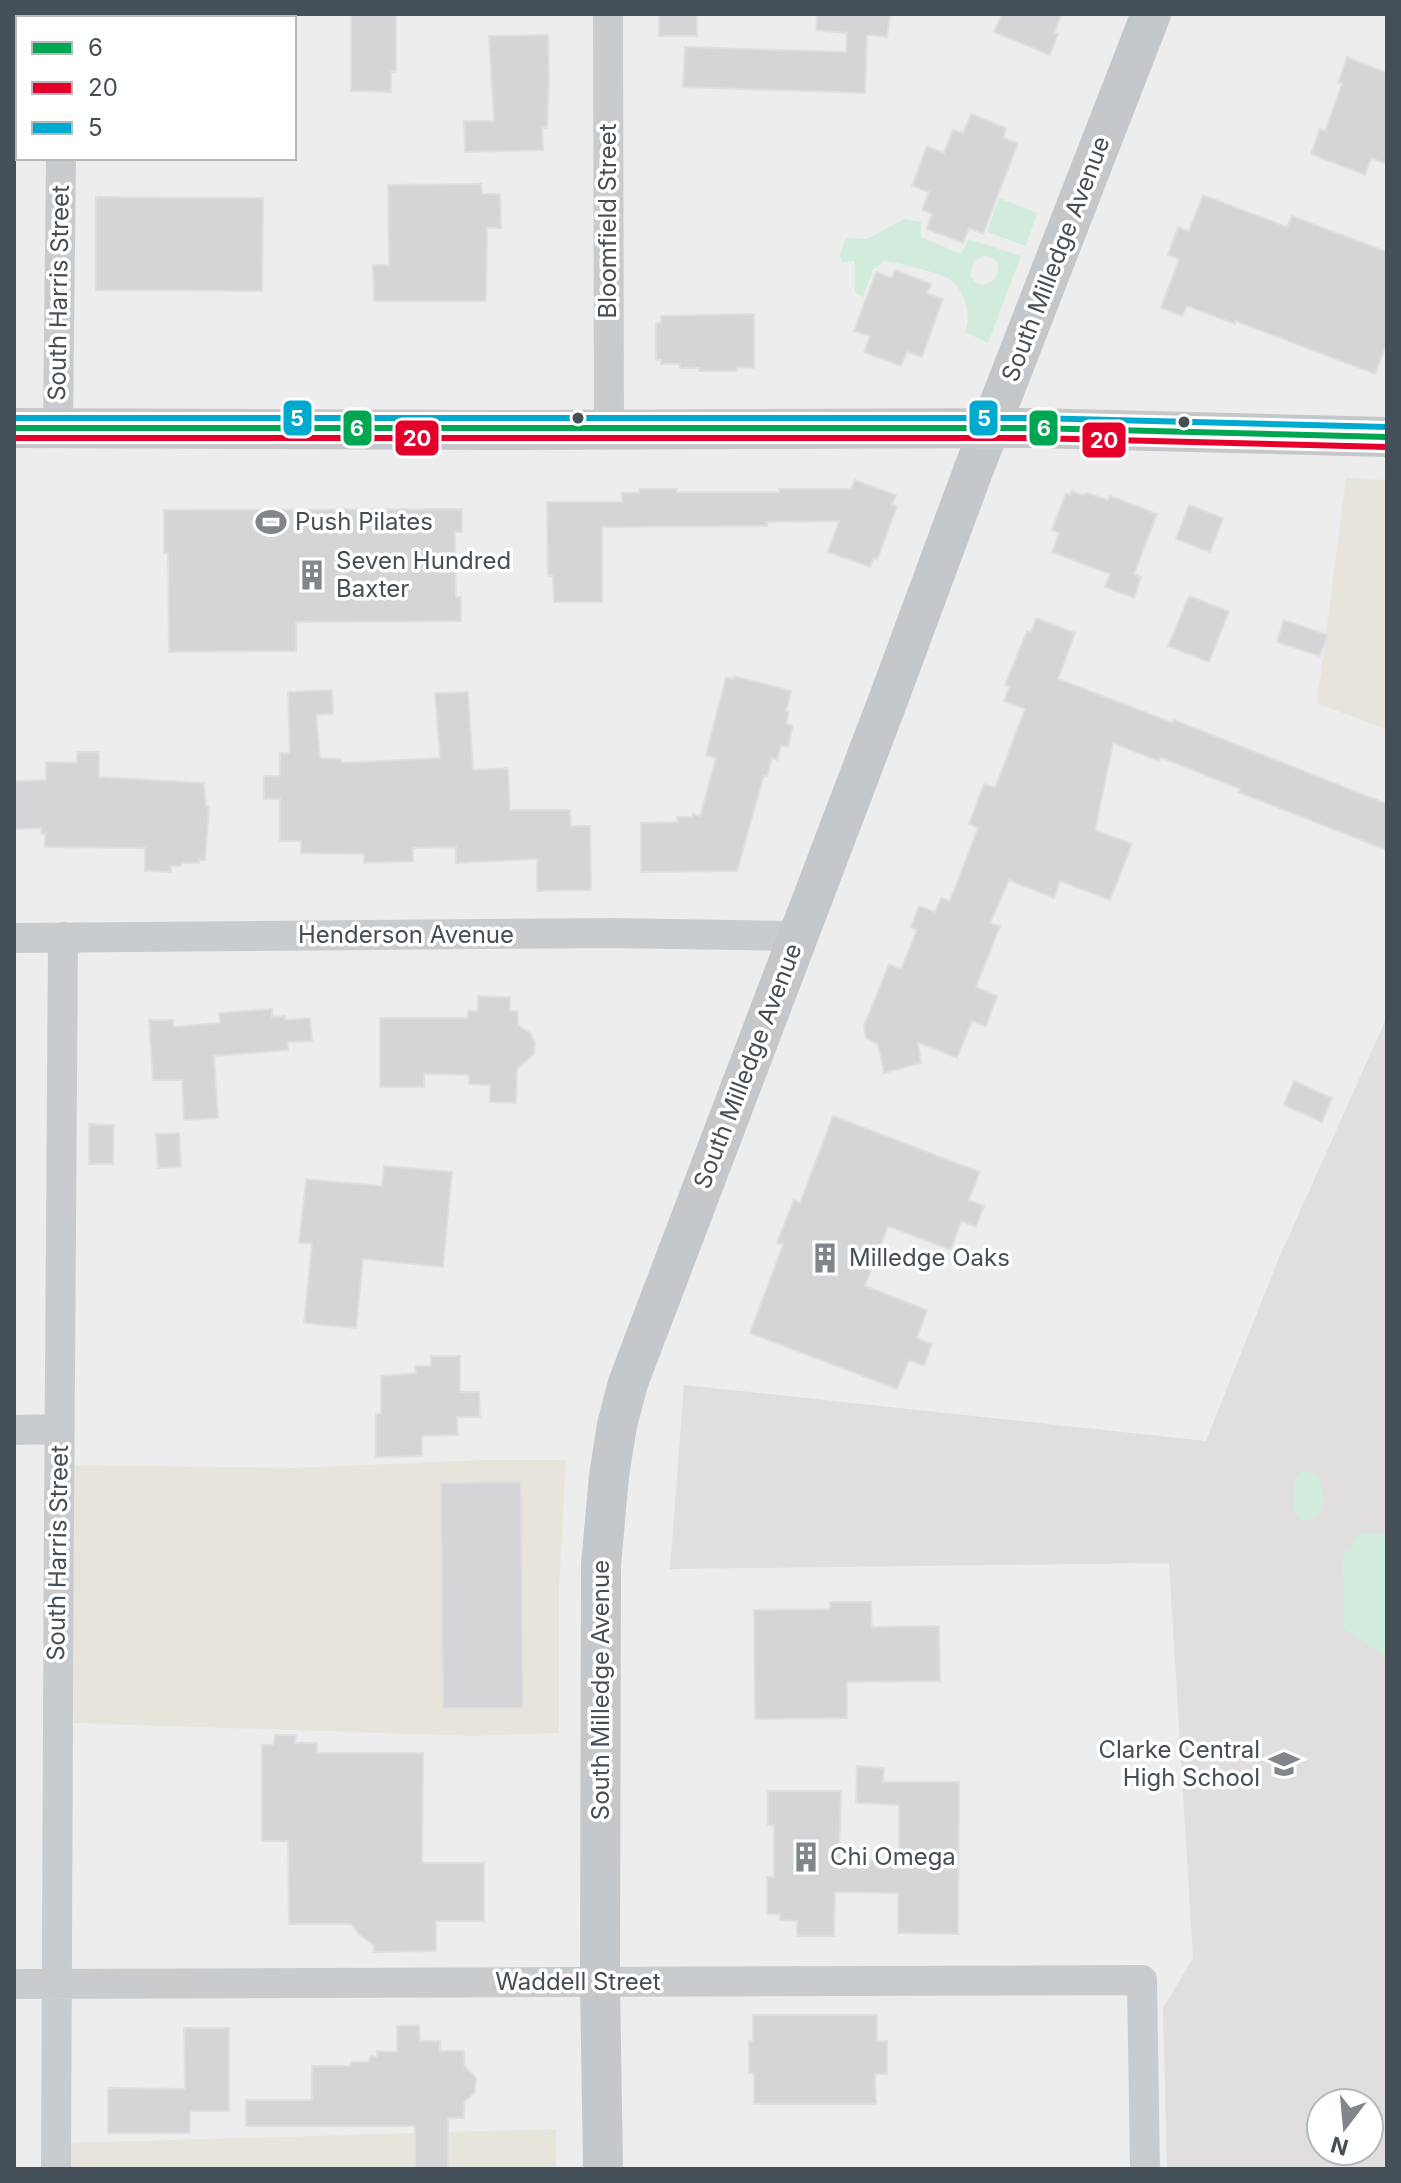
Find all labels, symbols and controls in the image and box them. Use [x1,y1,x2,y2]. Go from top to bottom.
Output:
legend [16,16,296,160]
text: 6 [88,33,103,62]
text: 20 [88,73,118,102]
text: 5 [88,113,103,142]
street label: Bloomfield Street [593,123,622,319]
street label: South Milledge Avenue [995,132,1116,386]
street label: South Harris Street [42,185,75,401]
line badge: 5 [282,399,313,437]
line badge: 5 [968,399,999,437]
text: 5 [290,405,304,431]
text: 5 [977,405,991,431]
line badge: 6 [342,409,373,447]
line badge: 6 [1028,409,1059,447]
unlabelled marker [570,410,586,426]
unlabelled marker [1176,414,1192,430]
text: 6 [350,415,364,441]
text: 6 [1037,415,1051,441]
line badge: 20 [394,419,440,457]
line badge: 20 [1081,421,1127,459]
text: 20 [403,425,431,451]
text: 20 [1090,427,1118,453]
sports icon: Push Pilates [254,505,288,539]
place label: Push Pilates [295,507,433,536]
place label: Seven Hundred Baxter [336,546,511,603]
building icon: Seven Hundred Baxter [295,558,329,592]
street label: Henderson Avenue [298,920,514,949]
street label: South Milledge Avenue [687,939,808,1193]
building icon: Milledge Oaks [808,1241,842,1275]
place label: Milledge Oaks [849,1243,1010,1272]
street label: South Harris Street [41,1445,74,1661]
street label: South Milledge Avenue [586,1560,615,1820]
place label: Clarke Central High School [1099,1735,1260,1792]
school or university icon: Clarke Central High School [1267,1747,1301,1781]
building icon: Chi Omega [789,1840,823,1874]
place label: Chi Omega [830,1842,956,1871]
street label: Waddell Street [495,1967,661,1996]
north arrow [1305,2087,1385,2167]
text: N [1328,2131,1351,2161]

